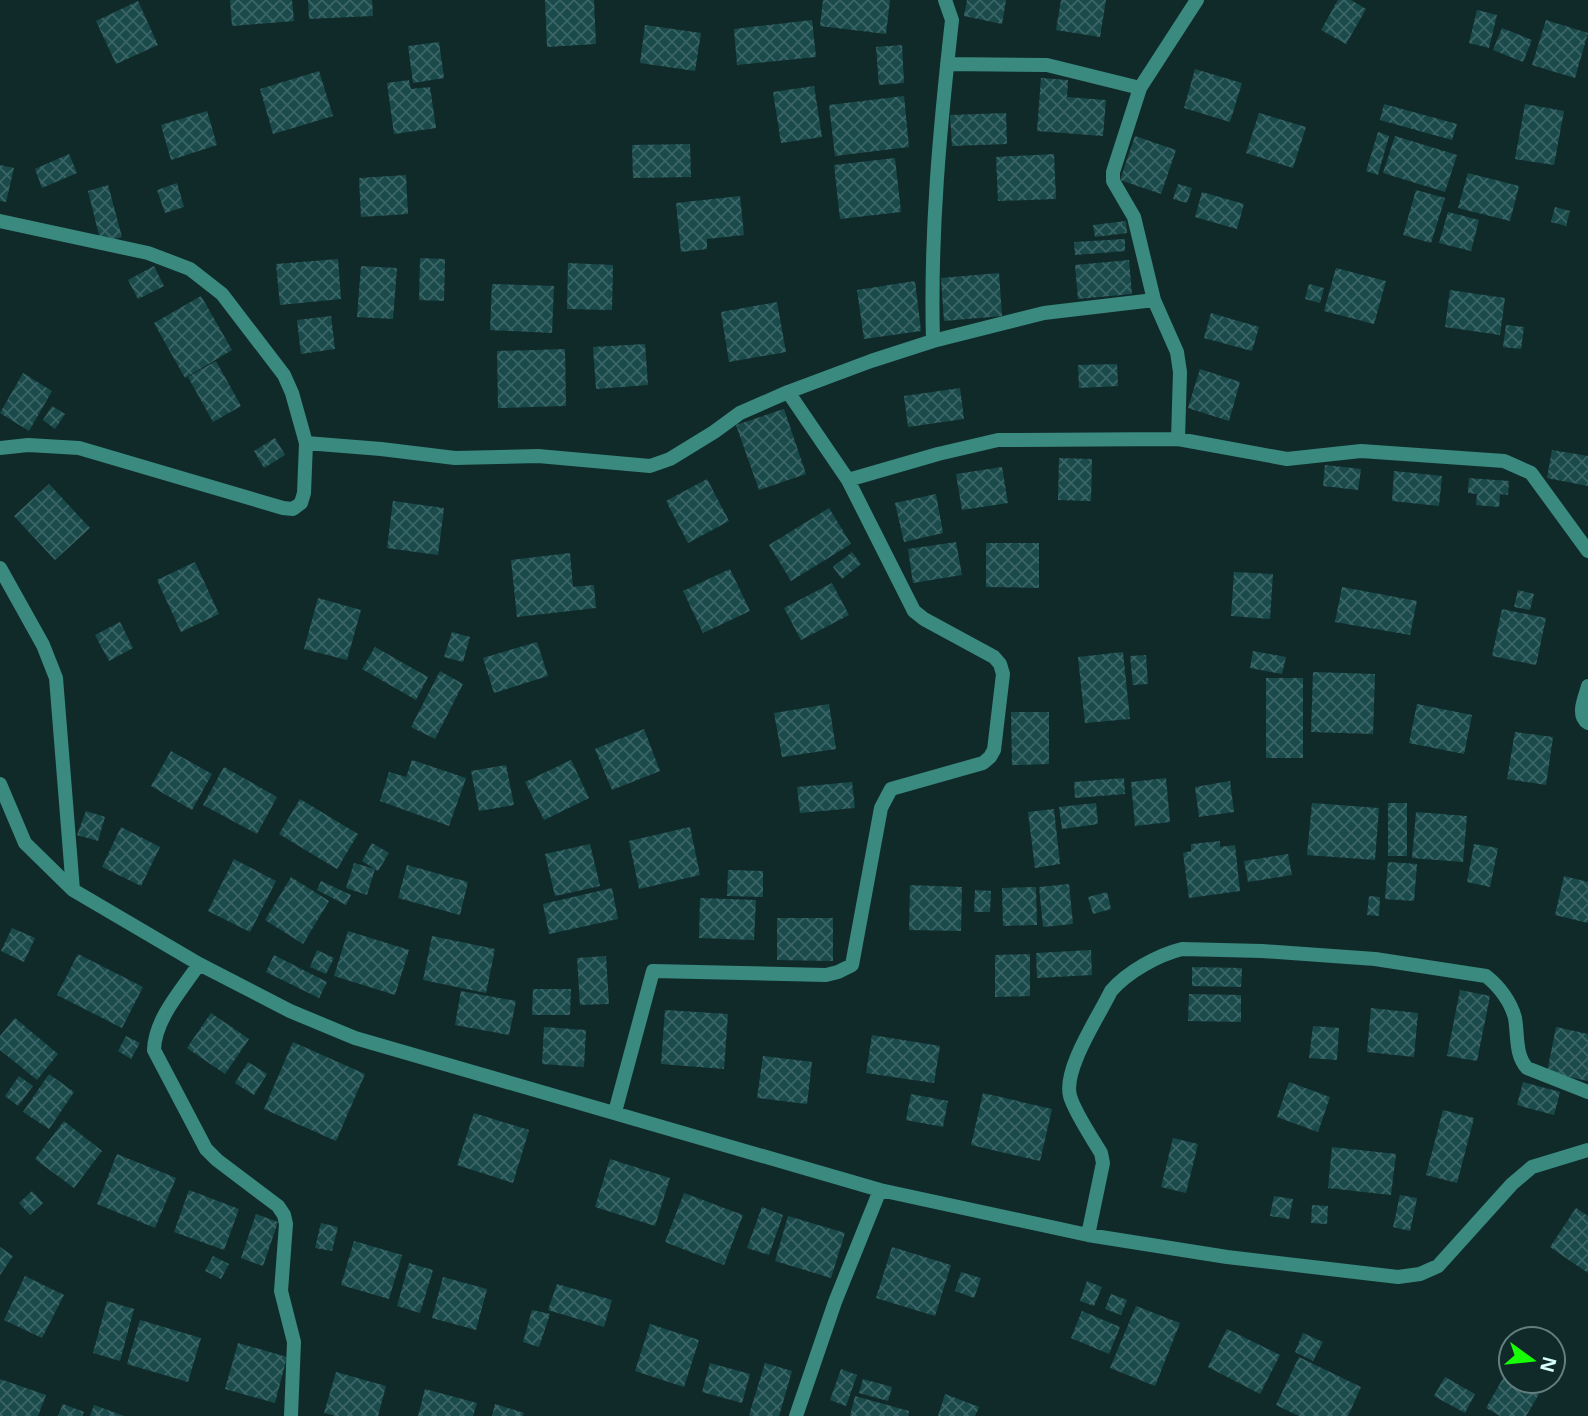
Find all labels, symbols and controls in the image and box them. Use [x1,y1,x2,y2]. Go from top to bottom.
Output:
north arrow [1497,1325,1567,1395]
text: N [1534,1354,1563,1375]

